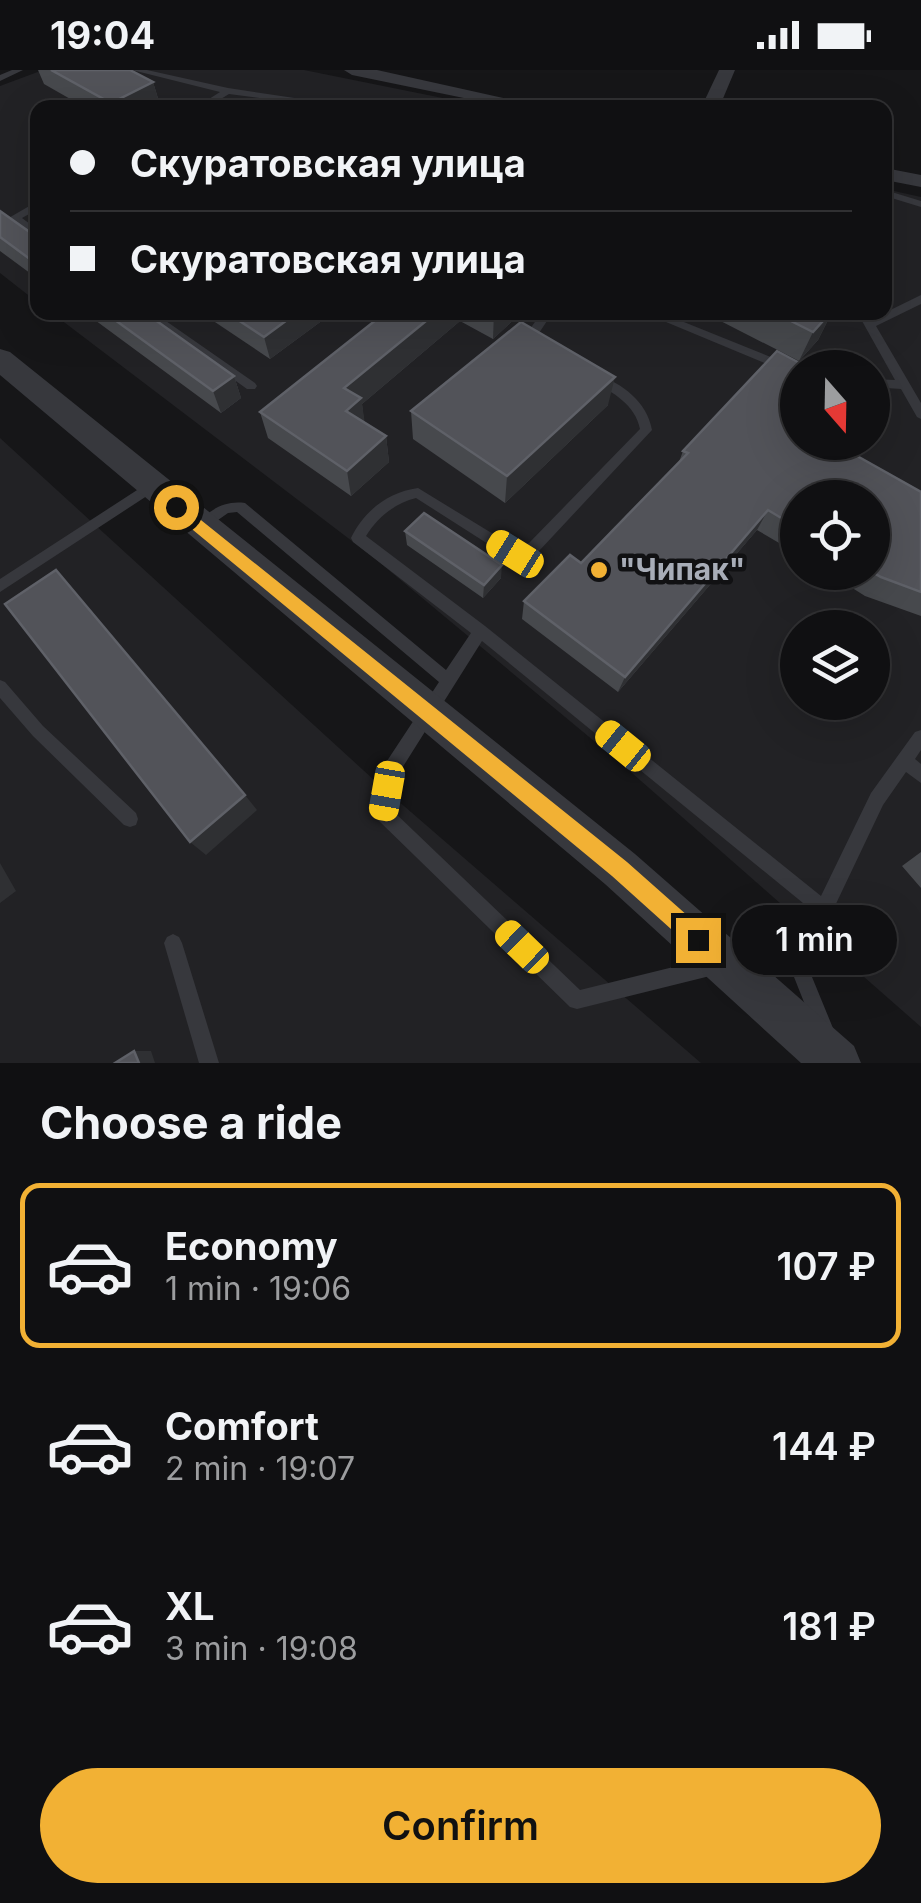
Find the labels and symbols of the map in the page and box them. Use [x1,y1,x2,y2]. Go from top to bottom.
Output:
north arrow [780,350,890,460]
route start [154,485,199,530]
car [482,525,548,583]
place label: "Чипак" [619,551,745,587]
marker: "Чипак" [588,559,610,581]
car [590,715,656,777]
car [367,759,407,823]
callout: 1 min [733,905,898,975]
car [490,915,554,979]
route end [676,918,721,963]

